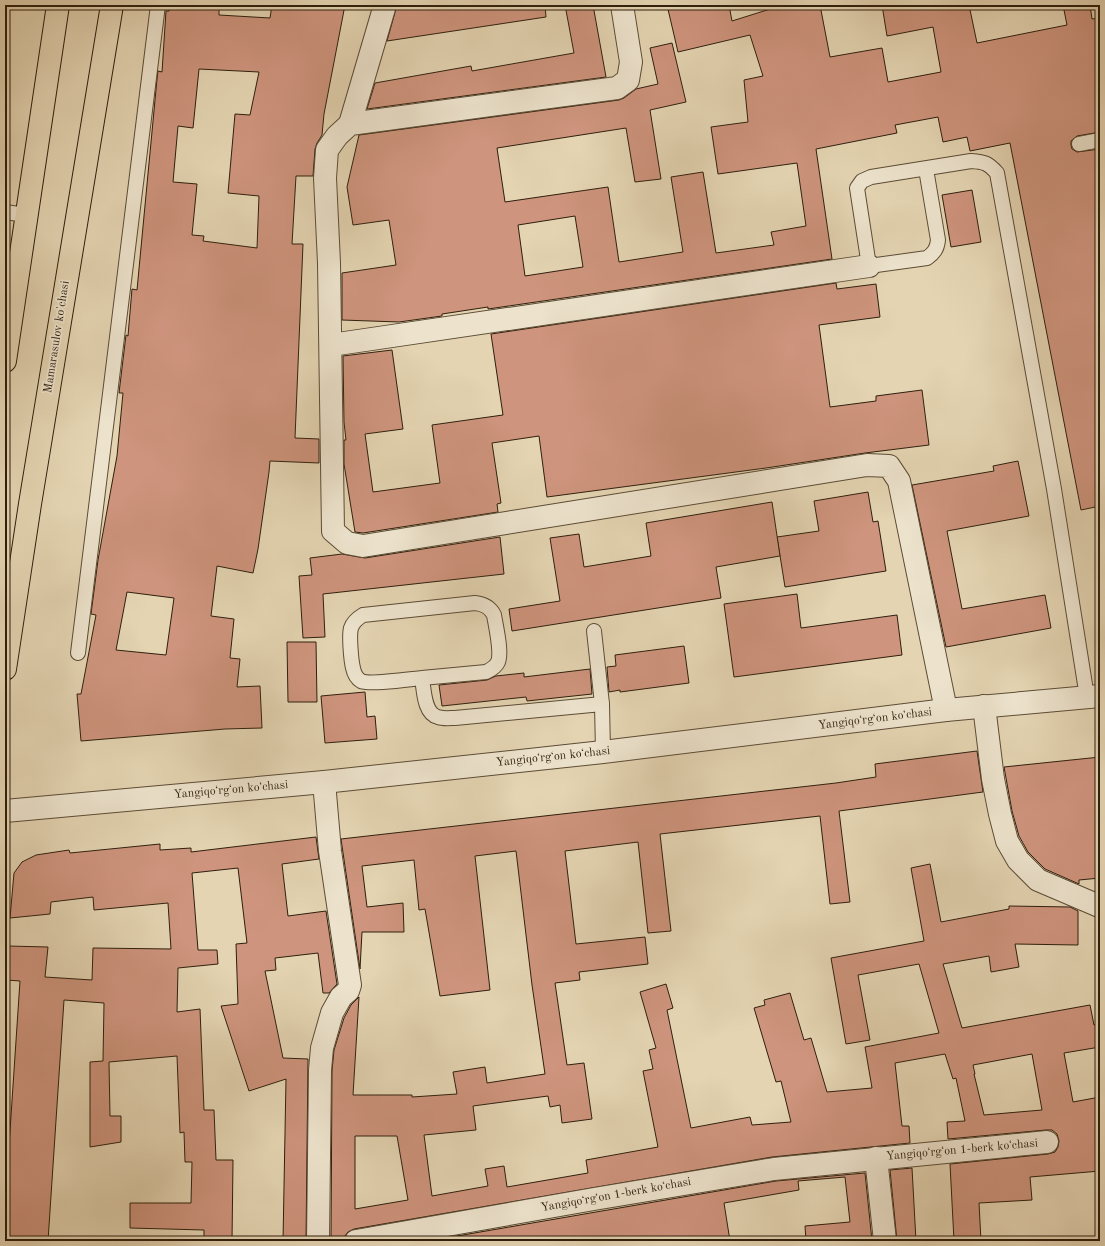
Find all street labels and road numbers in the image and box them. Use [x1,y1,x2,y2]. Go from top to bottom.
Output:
street label: Mamarasulov ko'chasi [42,280,72,394]
street label: Yangiqoʻrgʻon koʻchasi [817,705,933,732]
street label: Yangiqoʻrgʻon koʻchasi [495,744,611,769]
street label: Yangiqoʻrgʻon koʻchasi [173,778,289,801]
street label: Yangiqoʻrgʻon 1-berk koʻchasi [885,1136,1038,1163]
street label: Yangiqoʻrgʻon 1-berk koʻchasi [540,1175,692,1214]

